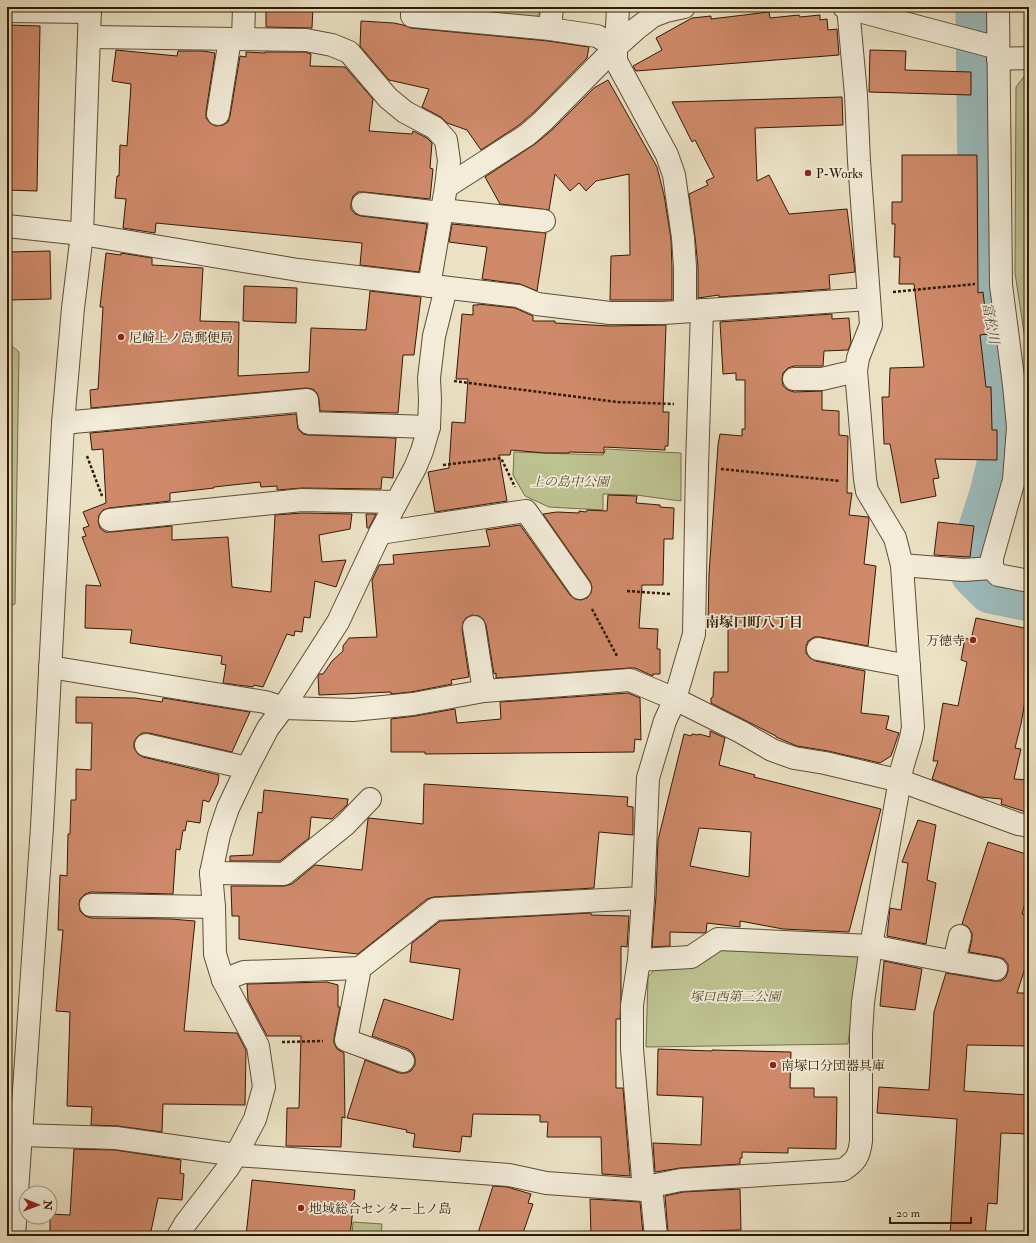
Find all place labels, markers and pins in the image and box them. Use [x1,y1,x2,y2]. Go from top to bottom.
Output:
place label: P-Works [816,166,863,182]
marker: P-Works [803,168,813,178]
place label: 尼崎上ノ島郵便局 [129,330,233,346]
marker: 尼崎上ノ島郵便局 [116,332,126,342]
place label: 万徳寺 [926,633,965,649]
marker: 万徳寺 [968,635,978,645]
place label: 南塚口分団器具庫 [781,1058,885,1074]
marker: 南塚口分団器具庫 [768,1060,778,1070]
place label: 地域総合センター上ノ島 [309,1201,451,1217]
marker: 地域総合センター上ノ島 [296,1203,306,1213]

